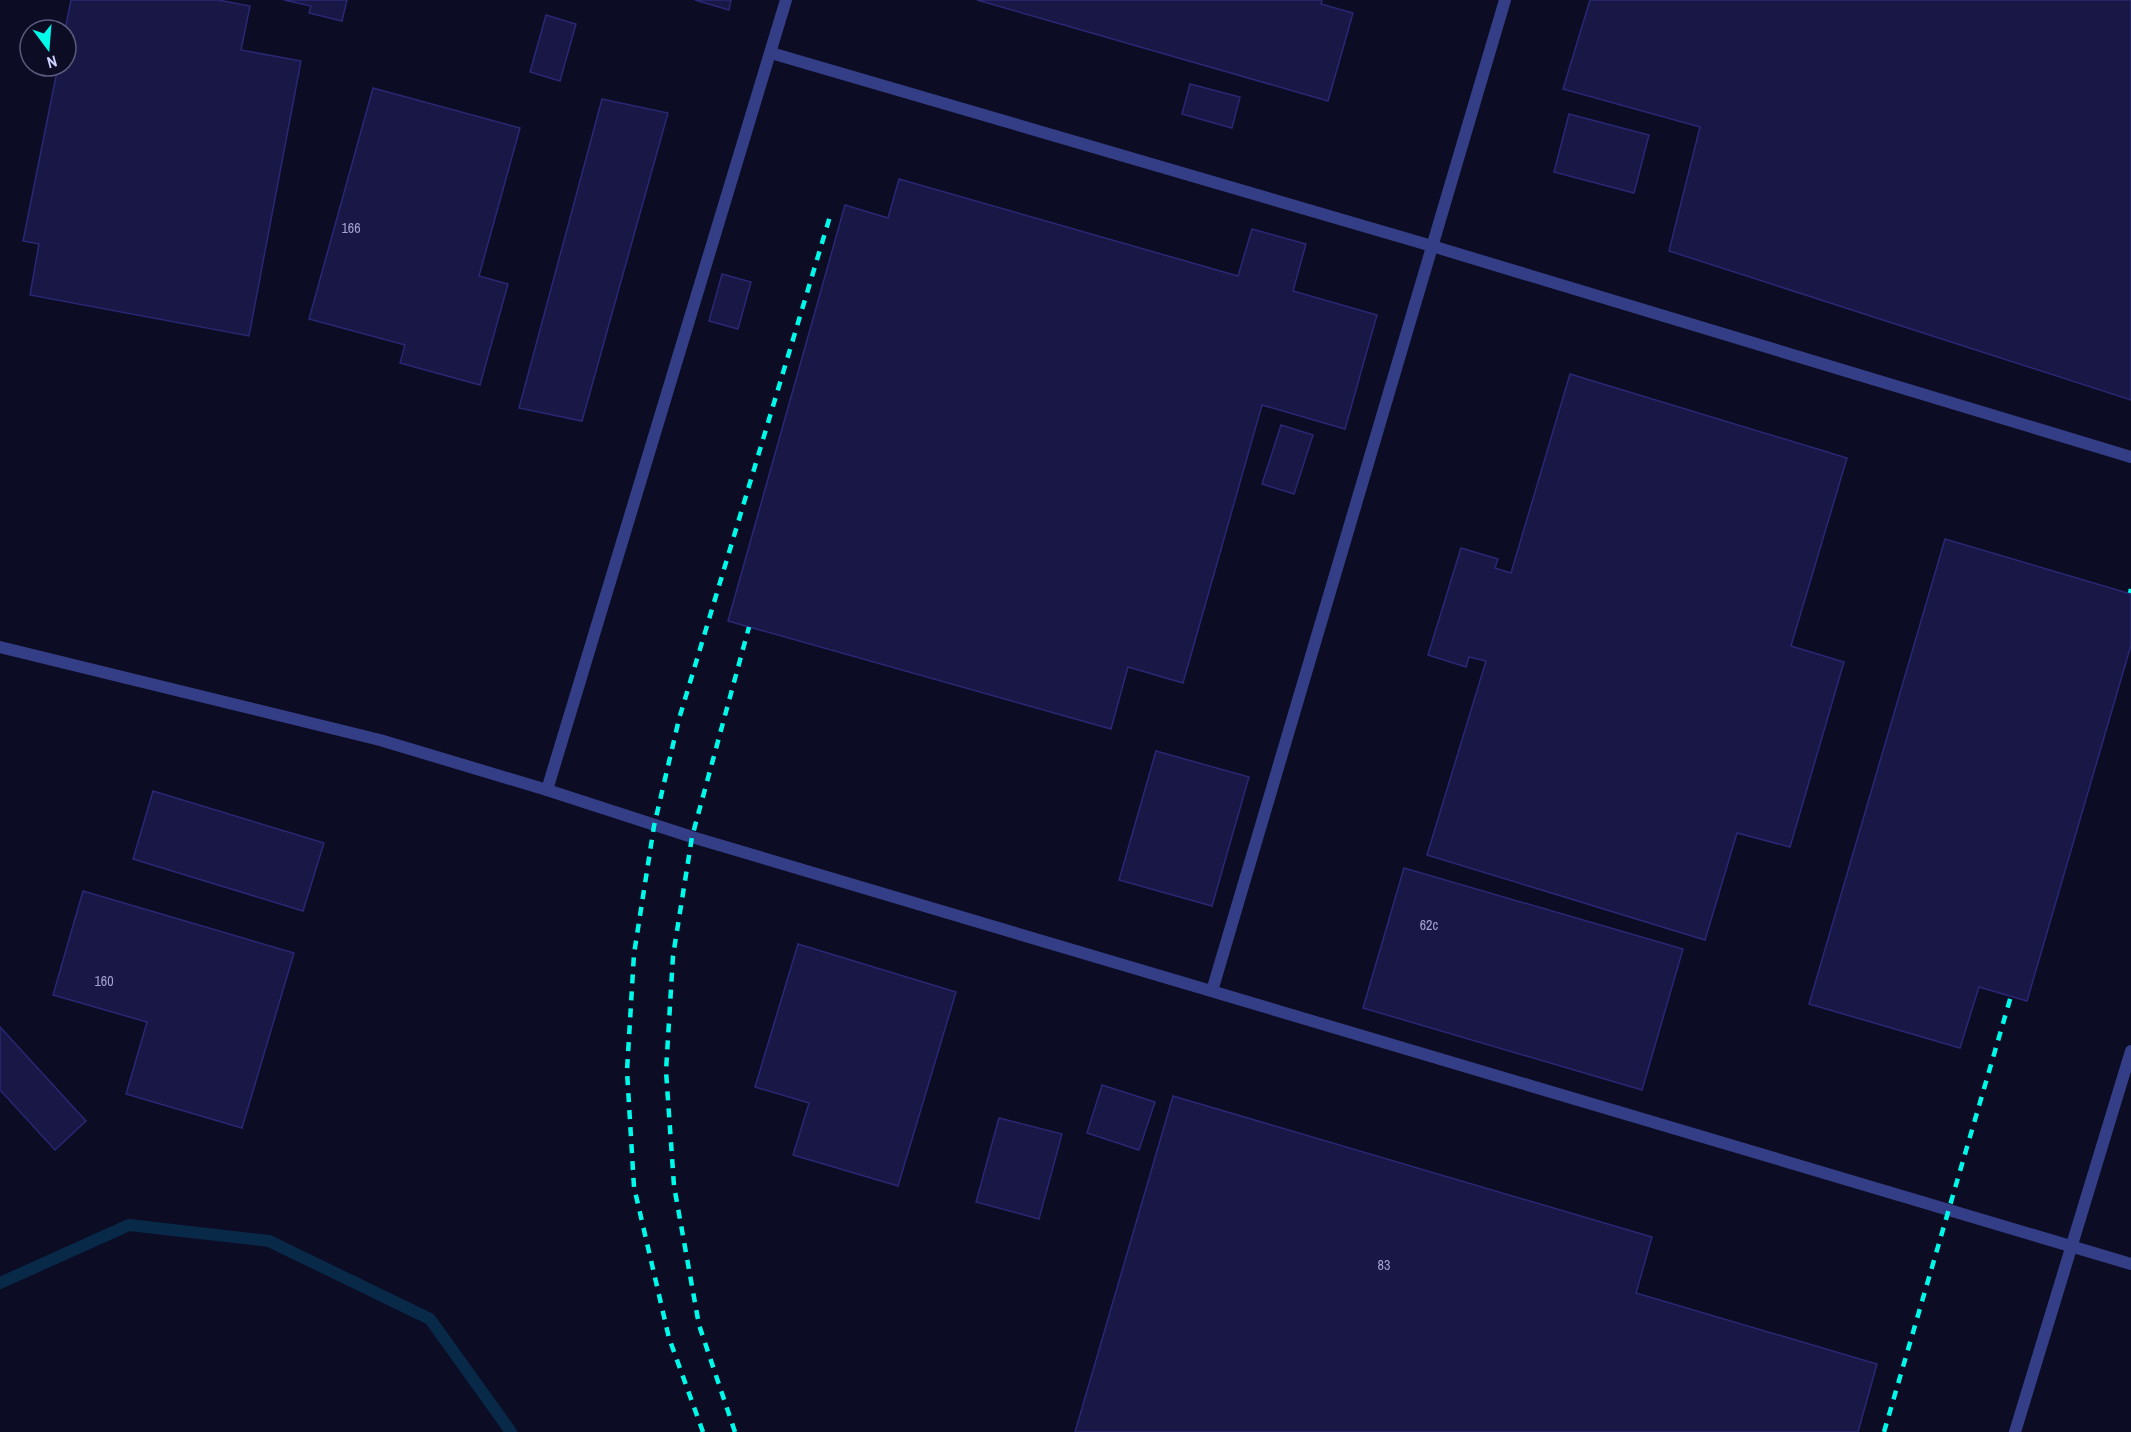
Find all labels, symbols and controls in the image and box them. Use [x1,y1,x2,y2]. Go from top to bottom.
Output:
north arrow [18,18,78,78]
text: N [45,51,60,74]
house number: 166 [341,219,361,237]
house number: 62c [1420,916,1439,934]
house number: 160 [94,972,114,990]
house number: 83 [1378,1256,1390,1274]

